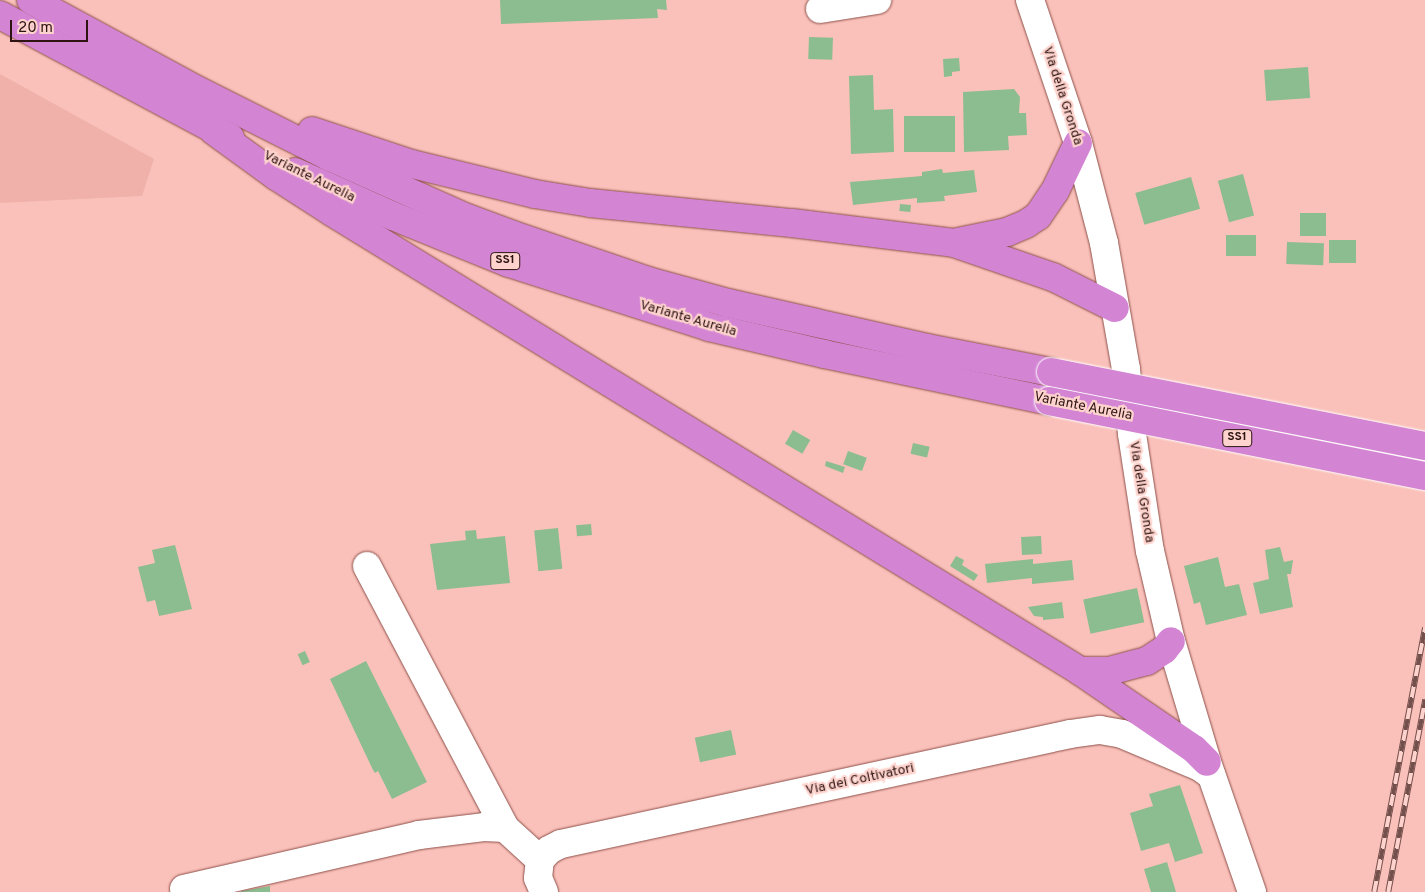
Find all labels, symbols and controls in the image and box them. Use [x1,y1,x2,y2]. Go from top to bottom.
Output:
scale bar [12,10,90,42]
text: 20 m [18,19,53,38]
street label: Via della Gronda [1038,45,1086,147]
street label: Variante Aurelia [260,147,358,207]
road number: SS1 [490,252,520,270]
street label: Variante Aurelia [637,297,739,341]
street label: Variante Aurelia [1032,389,1134,425]
road number: SS1 [1222,428,1252,448]
street label: Via della Gronda [1125,440,1157,544]
street label: Via dei Coltivatori [804,760,916,800]

